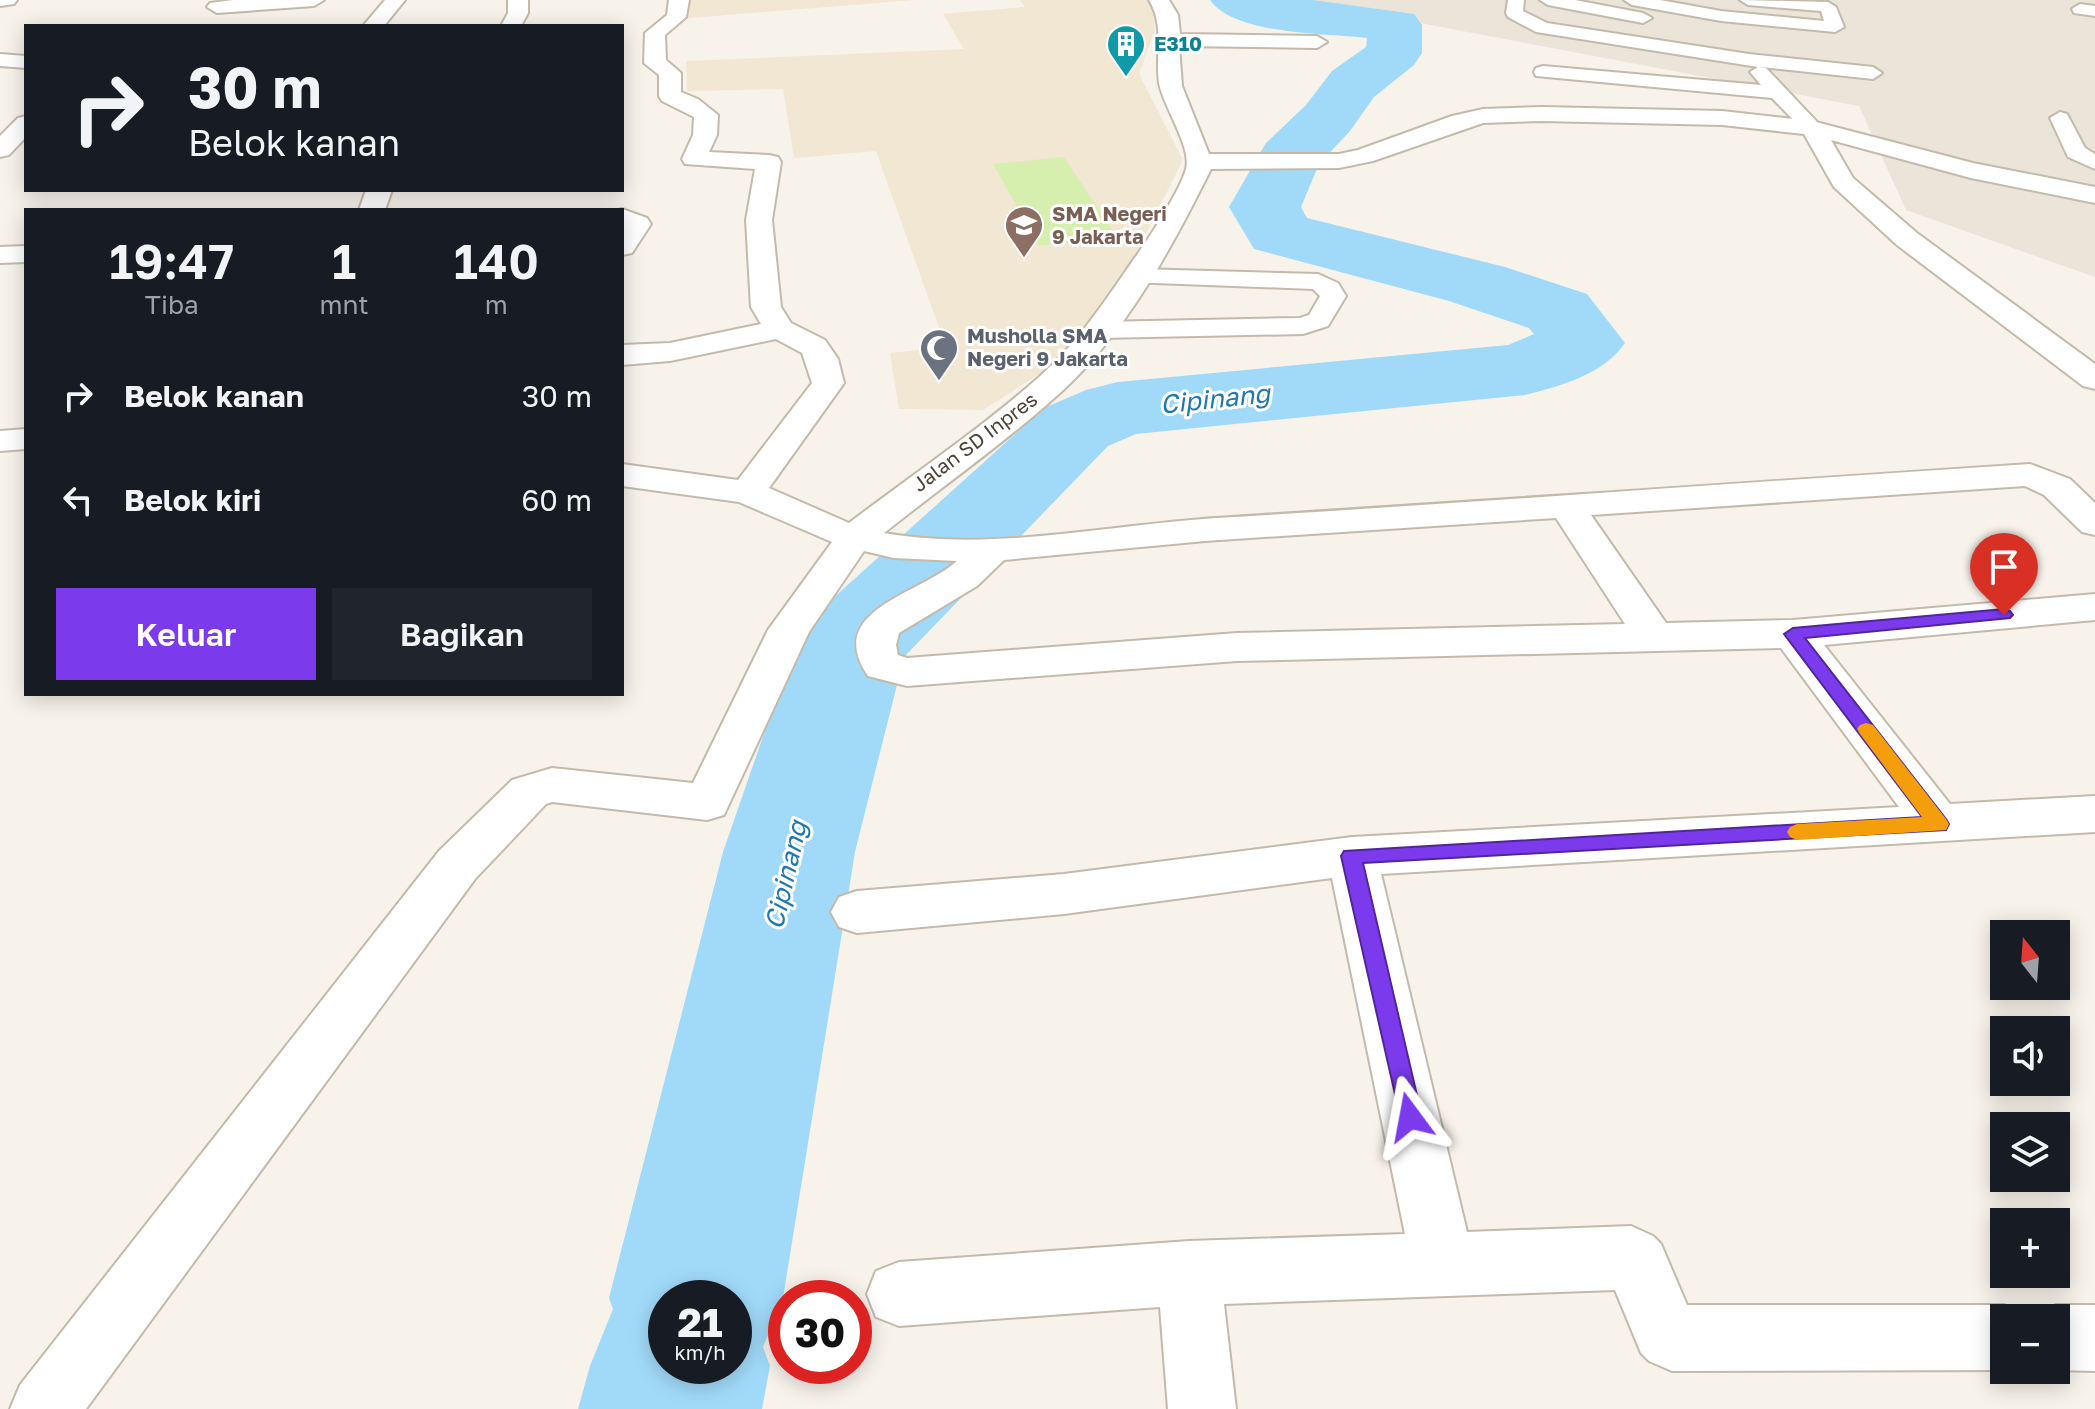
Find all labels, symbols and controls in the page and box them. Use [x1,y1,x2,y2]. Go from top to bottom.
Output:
building icon: E310 [1105,23,1147,78]
place label: E310 [1154,31,1202,55]
text: 30 m [188,53,322,120]
icon: right [56,56,160,160]
text: Belok kanan [188,121,400,164]
place label: SMA Negeri 9 Jakarta [1052,201,1167,248]
school or university icon: SMA Negeri 9 Jakarta [1003,204,1045,259]
text: 19:47 [109,232,234,290]
text: 1 [332,232,356,290]
text: 140 [454,232,539,290]
text: Tiba [145,289,199,320]
text: mnt [319,289,369,320]
text: m [485,289,508,320]
place label: Musholla SMA Negeri 9 Jakarta [967,323,1128,370]
mosque icon: Musholla SMA Negeri 9 Jakarta [918,327,960,382]
icon: right [56,374,100,418]
water label: Cipinang [1158,377,1273,420]
text: Belok kanan [124,378,304,414]
text: 30 m [522,378,592,414]
street label: Jalan SD Inpres [907,387,1041,496]
icon: left [56,478,100,522]
text: Belok kiri [124,482,261,518]
text: 60 m [521,482,592,518]
pin [1970,533,2038,615]
icon: arrive [1982,545,2026,589]
button: Keluar [56,588,316,680]
button: Bagikan [332,588,592,680]
water label: Cipinang [758,816,813,932]
north arrow [1990,920,2070,1000]
map controls [1990,920,2070,1384]
button: sound [1990,1016,2070,1096]
position arrow [1368,1075,1452,1159]
button: layers [1990,1112,2070,1192]
button: + [1990,1208,2070,1288]
speed limit sign: 30 [768,1280,872,1384]
text: 21 [678,1298,723,1346]
button: − [1990,1304,2070,1384]
text: km/h [675,1340,725,1364]

